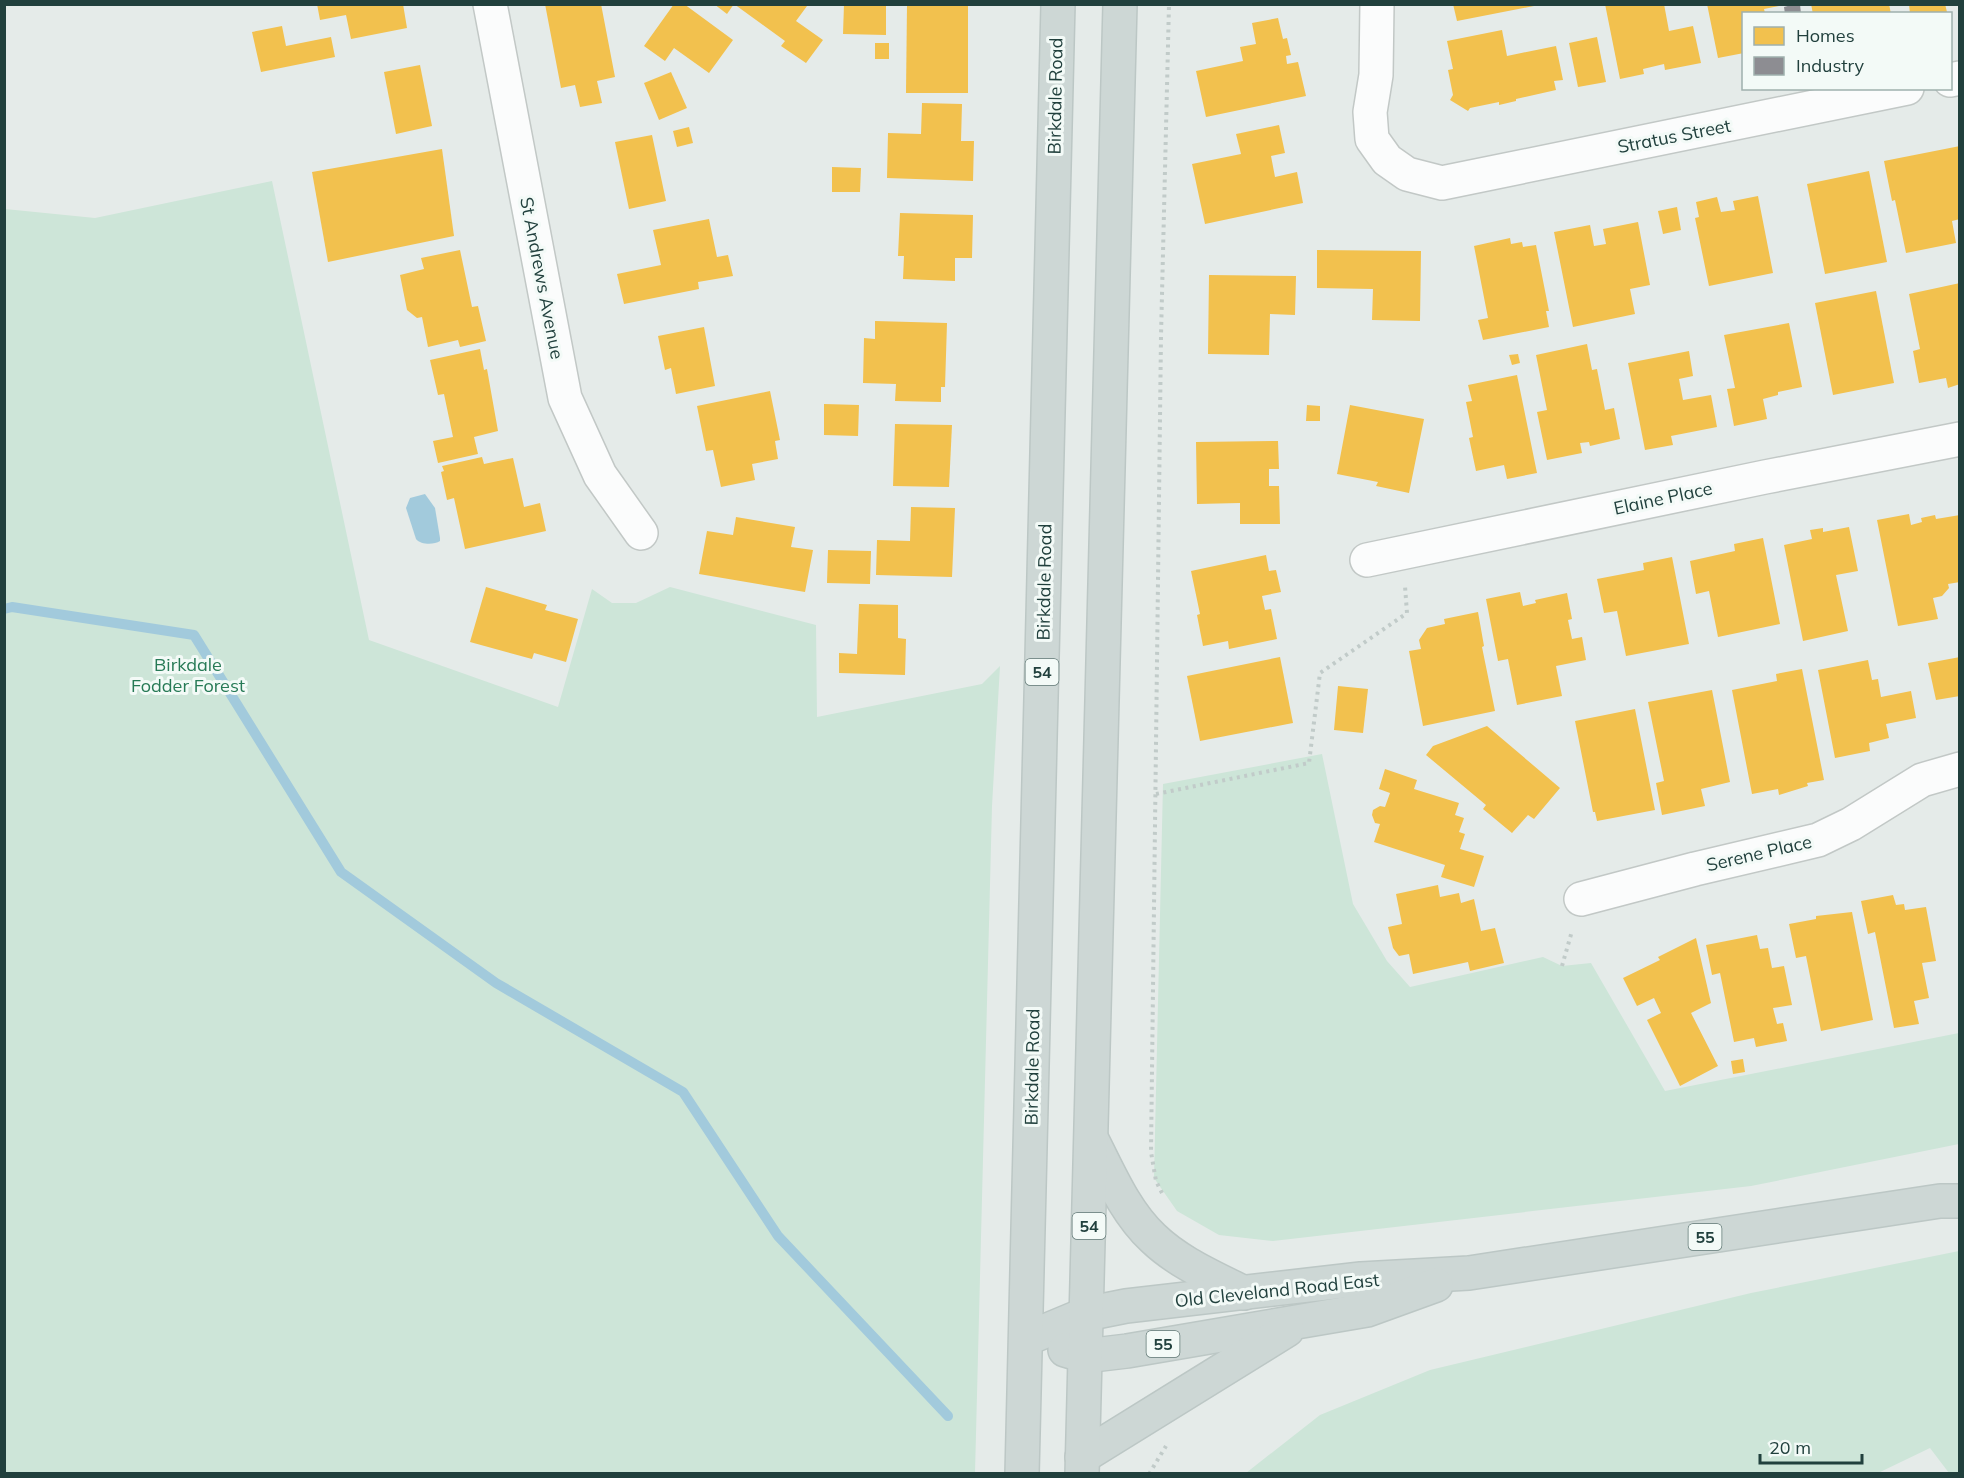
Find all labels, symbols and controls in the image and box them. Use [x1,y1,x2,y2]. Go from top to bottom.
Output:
legend [1742,12,1952,90]
text: Homes [1796,24,1855,47]
street label: Birkdale Road [1042,38,1068,154]
text: Industry [1796,54,1865,77]
street label: Stratus Street [1615,114,1733,158]
street label: St Andrews Avenue [515,195,569,361]
street label: Elaine Place [1612,476,1714,520]
street label: Birkdale Road [1031,524,1057,640]
park label: Birkdale Fodder Forest [131,653,245,697]
road number: 54 [1026,659,1058,685]
street label: Serene Place [1704,830,1814,876]
street label: Birkdale Road [1019,1009,1045,1125]
road number: 54 [1072,1213,1106,1239]
road number: 55 [1688,1224,1722,1250]
street label: Old Cleveland Road East [1174,1268,1380,1312]
road number: 55 [1146,1331,1180,1357]
scale bar [1760,1427,1862,1465]
text: 20 m [1769,1436,1811,1459]

